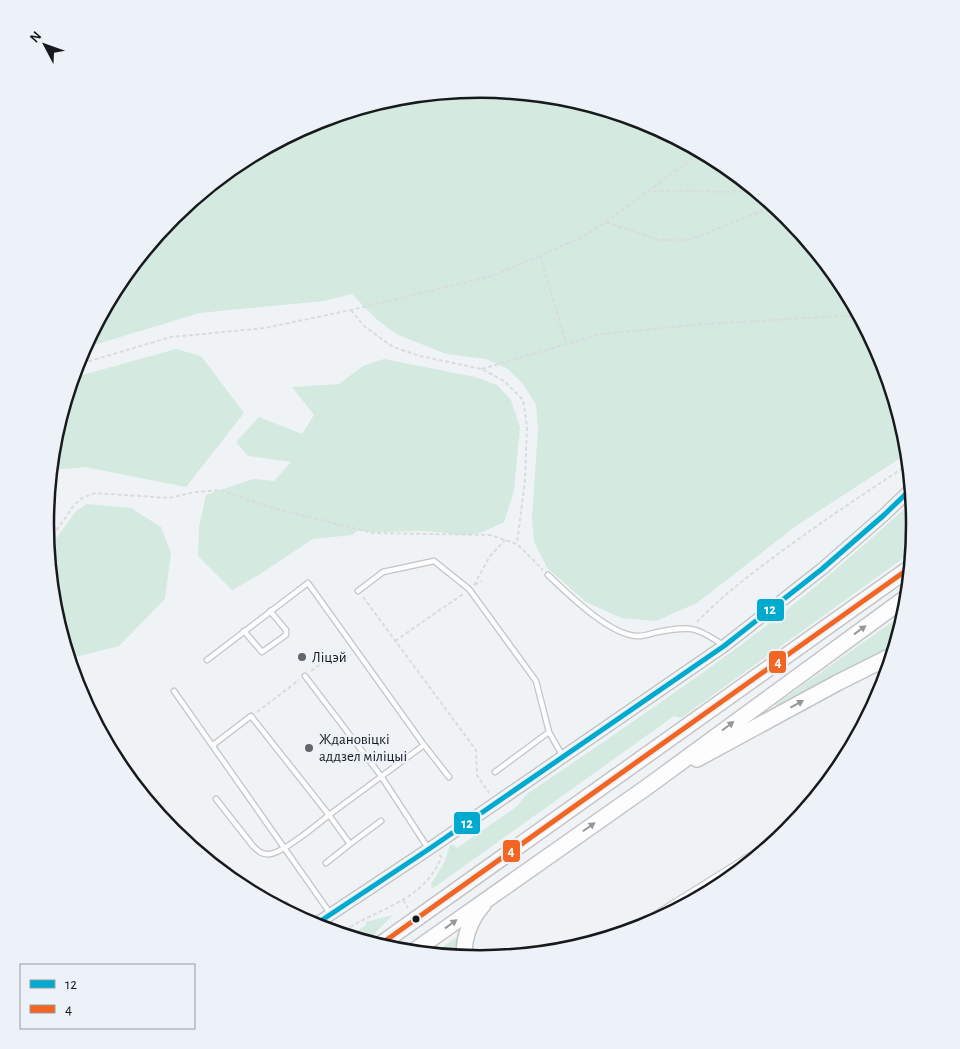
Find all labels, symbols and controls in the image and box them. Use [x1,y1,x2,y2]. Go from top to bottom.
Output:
north arrow [20,20,70,70]
text: N [27,29,44,45]
line badge: 12 [756,598,785,622]
text: 12 [764,603,776,617]
one-way arrow [853,625,867,635]
place label: Ліцэй [312,650,347,665]
line badge: 4 [768,650,787,674]
marker: Ліцэй [296,651,308,663]
text: 4 [774,656,782,670]
one-way arrow [790,700,805,708]
one-way arrow [721,721,735,731]
place label: Ждановіцкі аддзел міліцыі [319,732,407,764]
marker: Ждановіцкі аддзел міліцыі [303,742,315,754]
line badge: 12 [453,811,481,835]
text: 12 [461,817,473,831]
one-way arrow [583,822,596,832]
line badge: 4 [502,839,521,863]
text: 4 [507,845,515,859]
unlabelled marker [411,914,421,924]
one-way arrow [444,919,458,929]
legend [20,964,195,1029]
text: 12 [65,977,77,992]
text: 4 [65,1002,72,1017]

